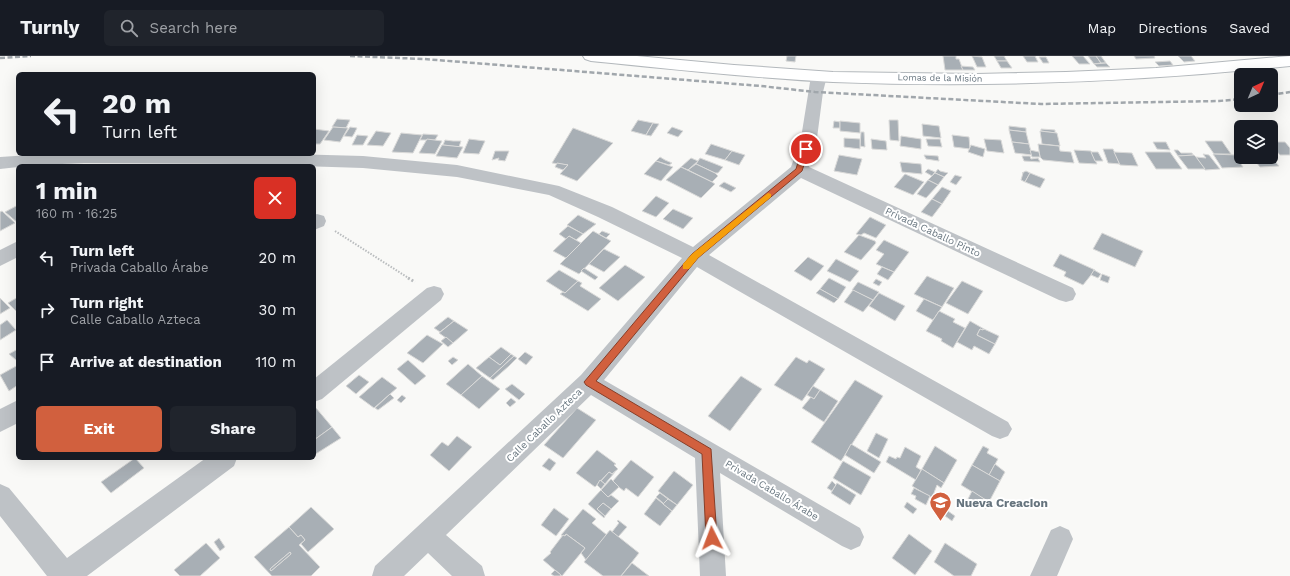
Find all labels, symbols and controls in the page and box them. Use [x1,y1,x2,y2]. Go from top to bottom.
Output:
search box [104,10,384,46]
text: Turnly [20,16,80,39]
icon: search [118,17,140,39]
text: Search here [150,19,237,37]
text: Map [1088,20,1116,36]
text: Directions [1138,20,1207,36]
text: Saved [1229,20,1270,36]
north arrow [1234,68,1278,112]
map controls [1234,68,1278,164]
street label: Lomas de la Misión [897,72,983,84]
text: 20 m [102,87,171,120]
icon: left [36,88,88,140]
button: layers [1234,120,1278,164]
text: Turn left [102,121,177,142]
pin [789,132,823,166]
icon: arrive [795,138,817,160]
text: 1 min [36,177,98,205]
button: close [254,177,296,219]
street label: Privada Caballo Pinto [884,205,982,259]
text: 160 m · 16:25 [36,206,117,221]
text: Turn left [70,242,134,260]
icon: left [36,247,58,269]
text: 20 m [259,249,296,267]
text: Privada Caballo Árabe [70,260,208,275]
text: Turn right [70,294,143,312]
icon: right [36,299,58,321]
text: 30 m [259,301,296,319]
text: Calle Caballo Azteca [70,312,201,327]
icon: arrive [36,351,58,373]
text: Arrive at destination [70,353,222,371]
text: 110 m [256,353,296,371]
street label: Calle Caballo Azteca [504,386,584,464]
button: Exit [36,406,162,452]
button: Share [170,406,296,452]
street label: Privada Caballo Árabe [724,458,821,522]
school or university icon: Nueva Creacion [927,490,953,523]
place label: Nueva Creacion [956,496,1048,510]
position arrow [691,517,733,559]

